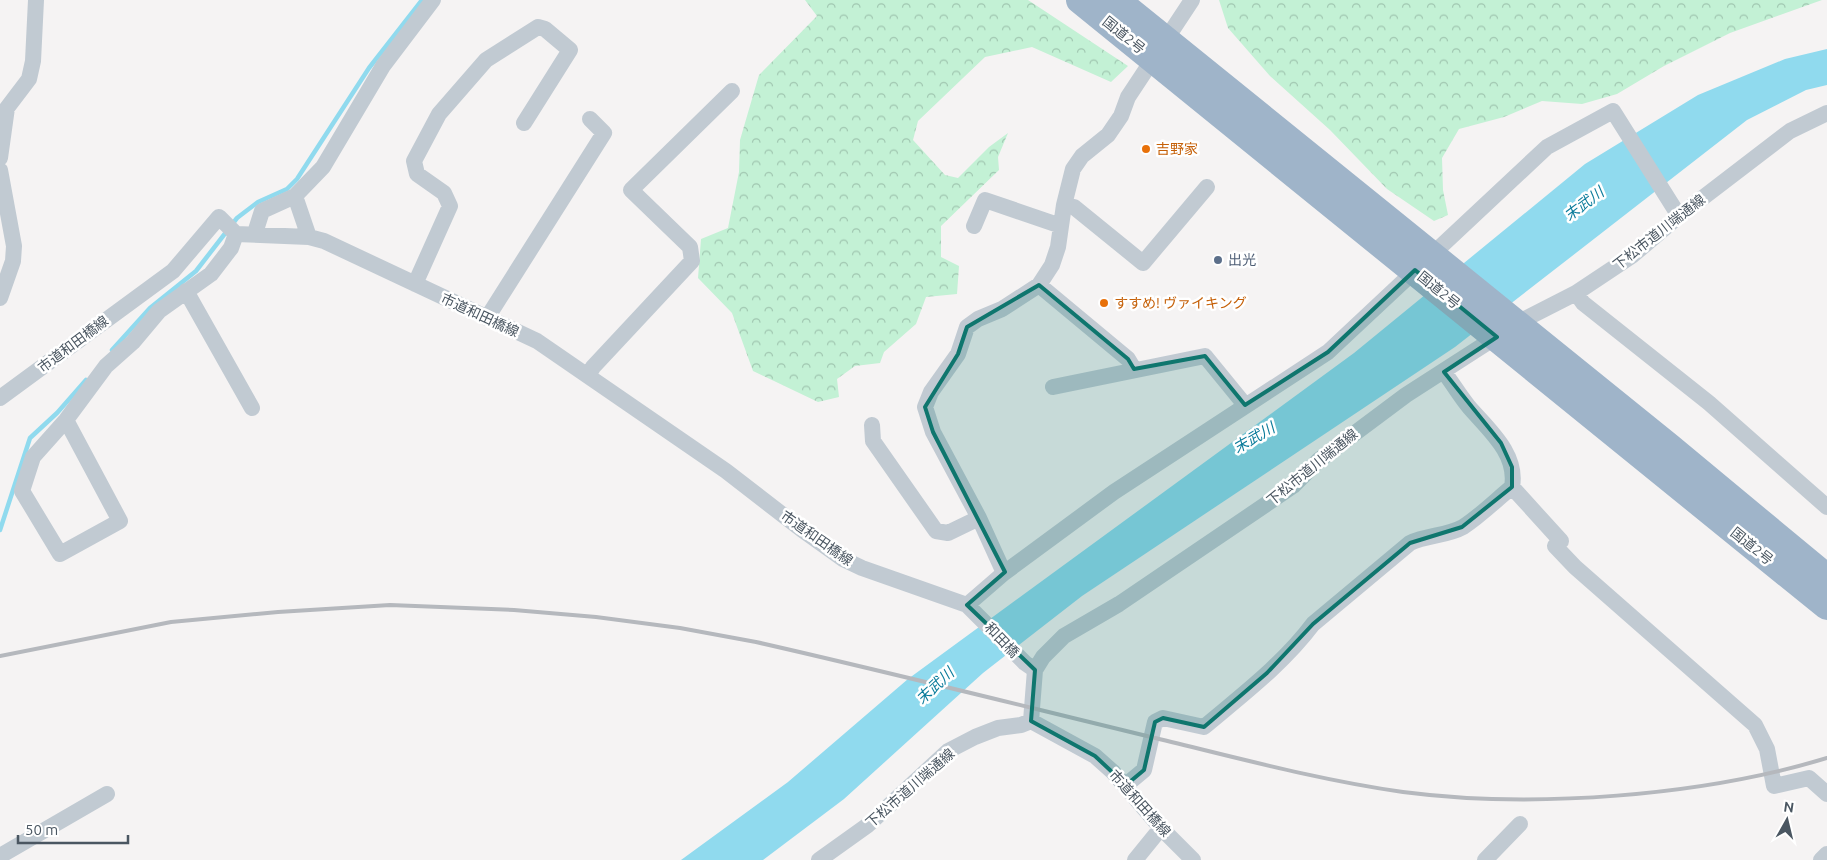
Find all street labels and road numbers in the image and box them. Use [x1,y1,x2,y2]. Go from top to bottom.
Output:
street label: 国道2号 [1100,13,1148,57]
street label: 下松市道川端通線 [1610,191,1708,273]
street label: 国道2号 [1415,268,1463,312]
street label: 市道和田橋線 [439,290,521,340]
street label: 市道和田橋線 [35,312,111,376]
street label: 下松市道川端通線 [1263,426,1361,508]
street label: 市道和田橋線 [778,507,856,569]
street label: 国道2号 [1728,524,1776,568]
street label: 和田橋 [982,619,1022,661]
street label: 下松市道川端通線 [862,745,958,831]
street label: 市道和田橋線 [1106,766,1174,840]

